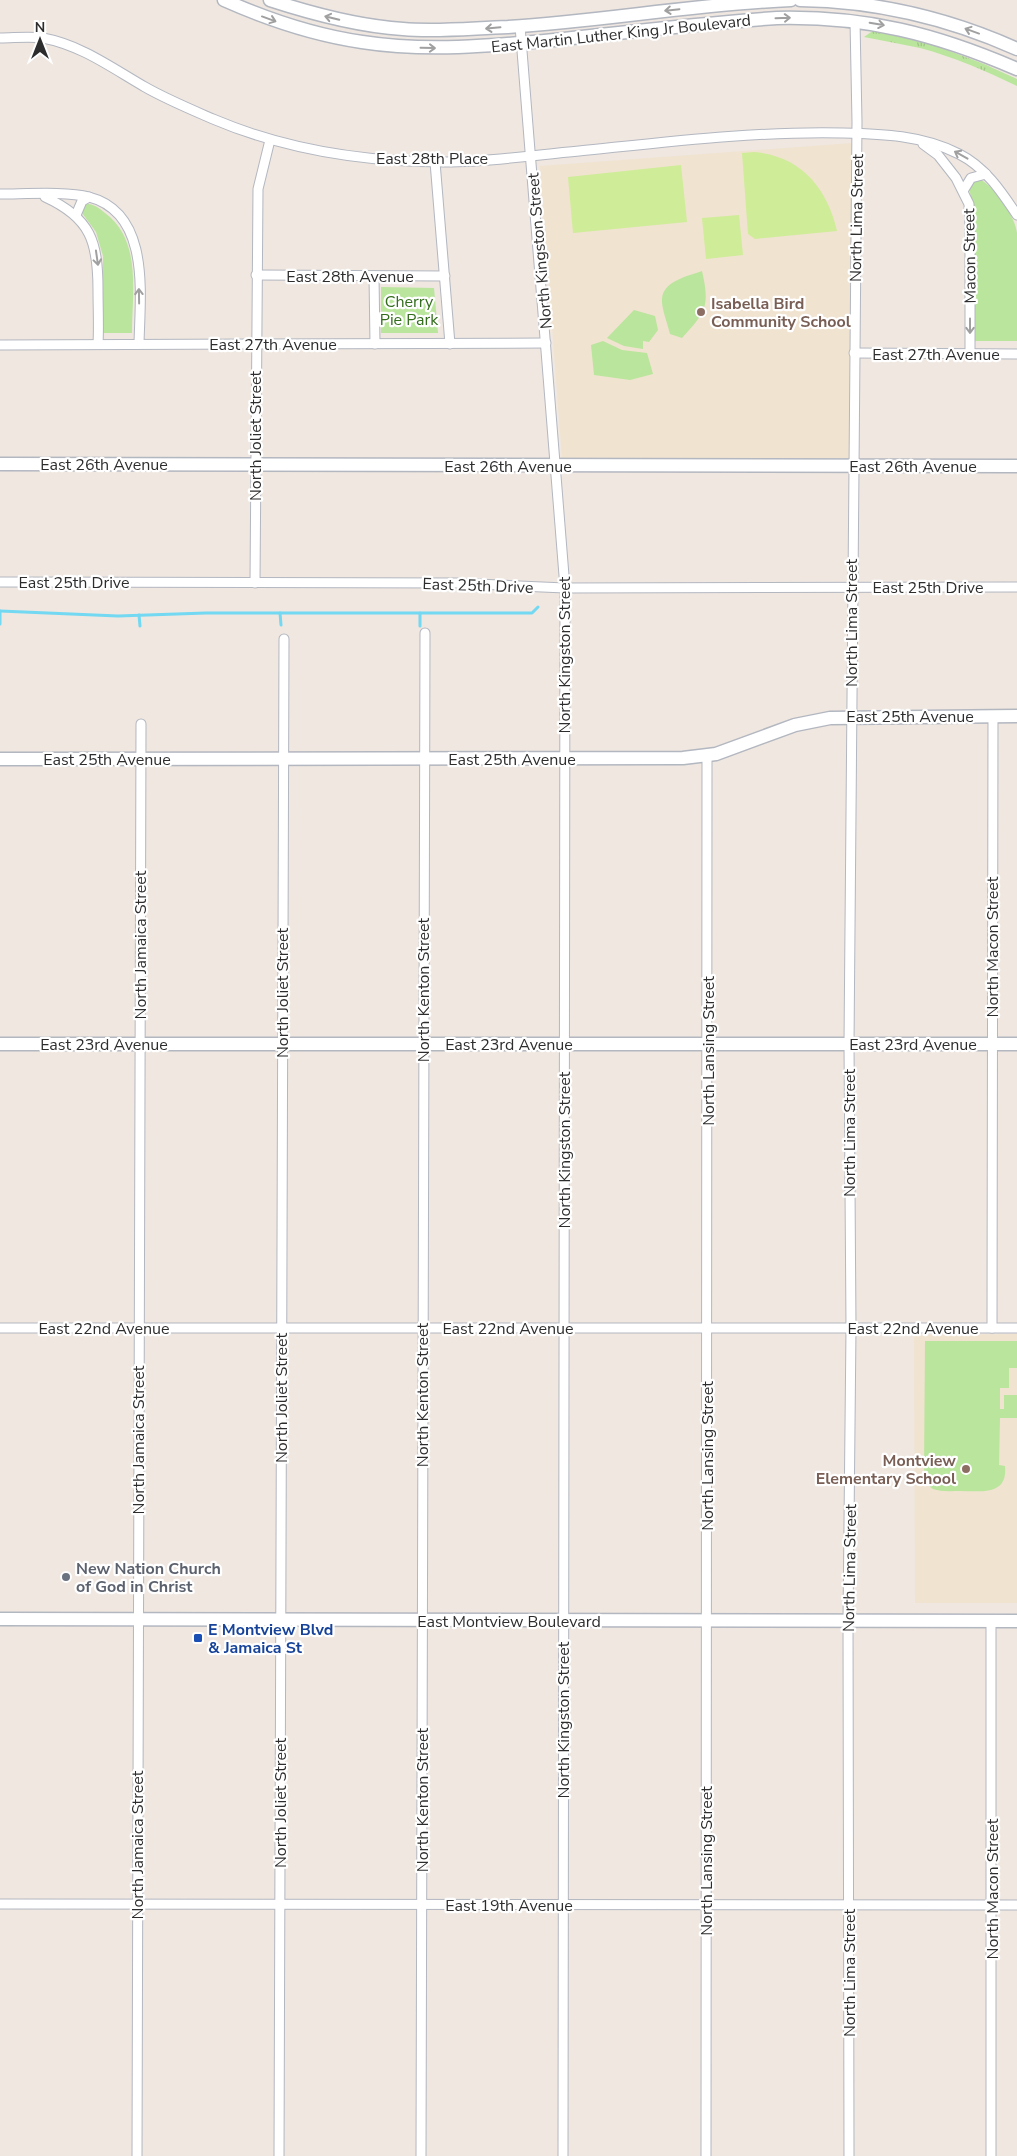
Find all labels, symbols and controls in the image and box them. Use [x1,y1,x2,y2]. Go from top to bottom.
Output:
one-way arrow [665,5,681,15]
street label: East Martin Luther King Jr Boulevard [490,9,752,59]
one-way arrow [324,13,340,22]
one-way arrow [775,13,791,23]
north arrow [15,15,65,65]
one-way arrow [261,15,277,24]
text: N [35,18,45,37]
one-way arrow [869,20,885,30]
one-way arrow [486,23,502,33]
one-way arrow [965,26,980,35]
one-way arrow [420,43,436,53]
street label: East 28th Place [376,148,488,170]
one-way arrow [954,150,968,160]
street label: North Lima Street [845,153,869,282]
street label: North Kingston Street [522,171,558,330]
street label: Macon Street [958,208,982,304]
one-way arrow [92,249,102,265]
street label: East 28th Avenue [286,266,414,288]
one-way arrow [134,288,144,304]
park label: Cherry Pie Park [380,291,439,331]
place label: Isabella Bird Community School [711,293,851,333]
marker: Isabella Bird Community School [695,306,707,318]
one-way arrow [965,317,975,333]
street label: East 27th Avenue [209,334,337,356]
street label: East 27th Avenue [872,344,1000,366]
street label: North Joliet Street [245,371,267,501]
street label: East 26th Avenue [40,454,168,476]
street label: East 26th Avenue [444,456,572,478]
street label: East 26th Avenue [849,456,977,478]
street label: North Lima Street [841,559,863,687]
street label: East 25th Drive [19,572,129,594]
street label: East 25th Drive [422,573,534,599]
street label: North Kingston Street [554,576,576,733]
street label: East 25th Drive [873,577,983,599]
street label: East 25th Avenue [846,706,974,728]
street label: East 25th Avenue [43,749,171,771]
street label: East 25th Avenue [448,749,576,771]
street label: North Jamaica Street [130,870,152,1019]
street label: North Macon Street [982,876,1004,1017]
street label: North Kenton Street [413,917,435,1062]
street label: North Joliet Street [272,928,294,1058]
street label: North Lansing Street [698,976,720,1126]
street label: East 23rd Avenue [40,1034,168,1056]
street label: East 23rd Avenue [445,1034,573,1056]
street label: East 23rd Avenue [849,1034,977,1056]
street label: North Lima Street [839,1069,861,1197]
street label: North Kingston Street [554,1071,576,1228]
street label: East 22nd Avenue [38,1318,170,1340]
street label: East 22nd Avenue [442,1318,574,1340]
street label: East 22nd Avenue [847,1318,979,1340]
street label: North Kenton Street [412,1322,434,1467]
street label: North Joliet Street [271,1333,293,1463]
street label: North Jamaica Street [128,1365,150,1514]
street label: North Lansing Street [697,1381,719,1531]
place label: Montview Elementary School [816,1450,956,1490]
marker: Montview Elementary School [960,1463,972,1475]
street label: North Lima Street [838,1503,862,1632]
place label: New Nation Church of God in Christ [76,1558,221,1598]
marker: New Nation Church of God in Christ [60,1571,72,1583]
street label: East Montview Boulevard [417,1611,601,1633]
place label: E Montview Blvd & Jamaica St [208,1619,333,1659]
marker: E Montview Blvd & Jamaica St [192,1632,204,1644]
street label: North Kingston Street [553,1641,575,1798]
street label: North Kenton Street [412,1727,434,1872]
street label: North Joliet Street [270,1738,292,1868]
street label: North Jamaica Street [127,1770,149,1919]
street label: North Lansing Street [696,1786,718,1936]
street label: North Macon Street [982,1818,1004,1959]
street label: East 19th Avenue [445,1895,573,1917]
street label: North Lima Street [839,1909,861,2037]

